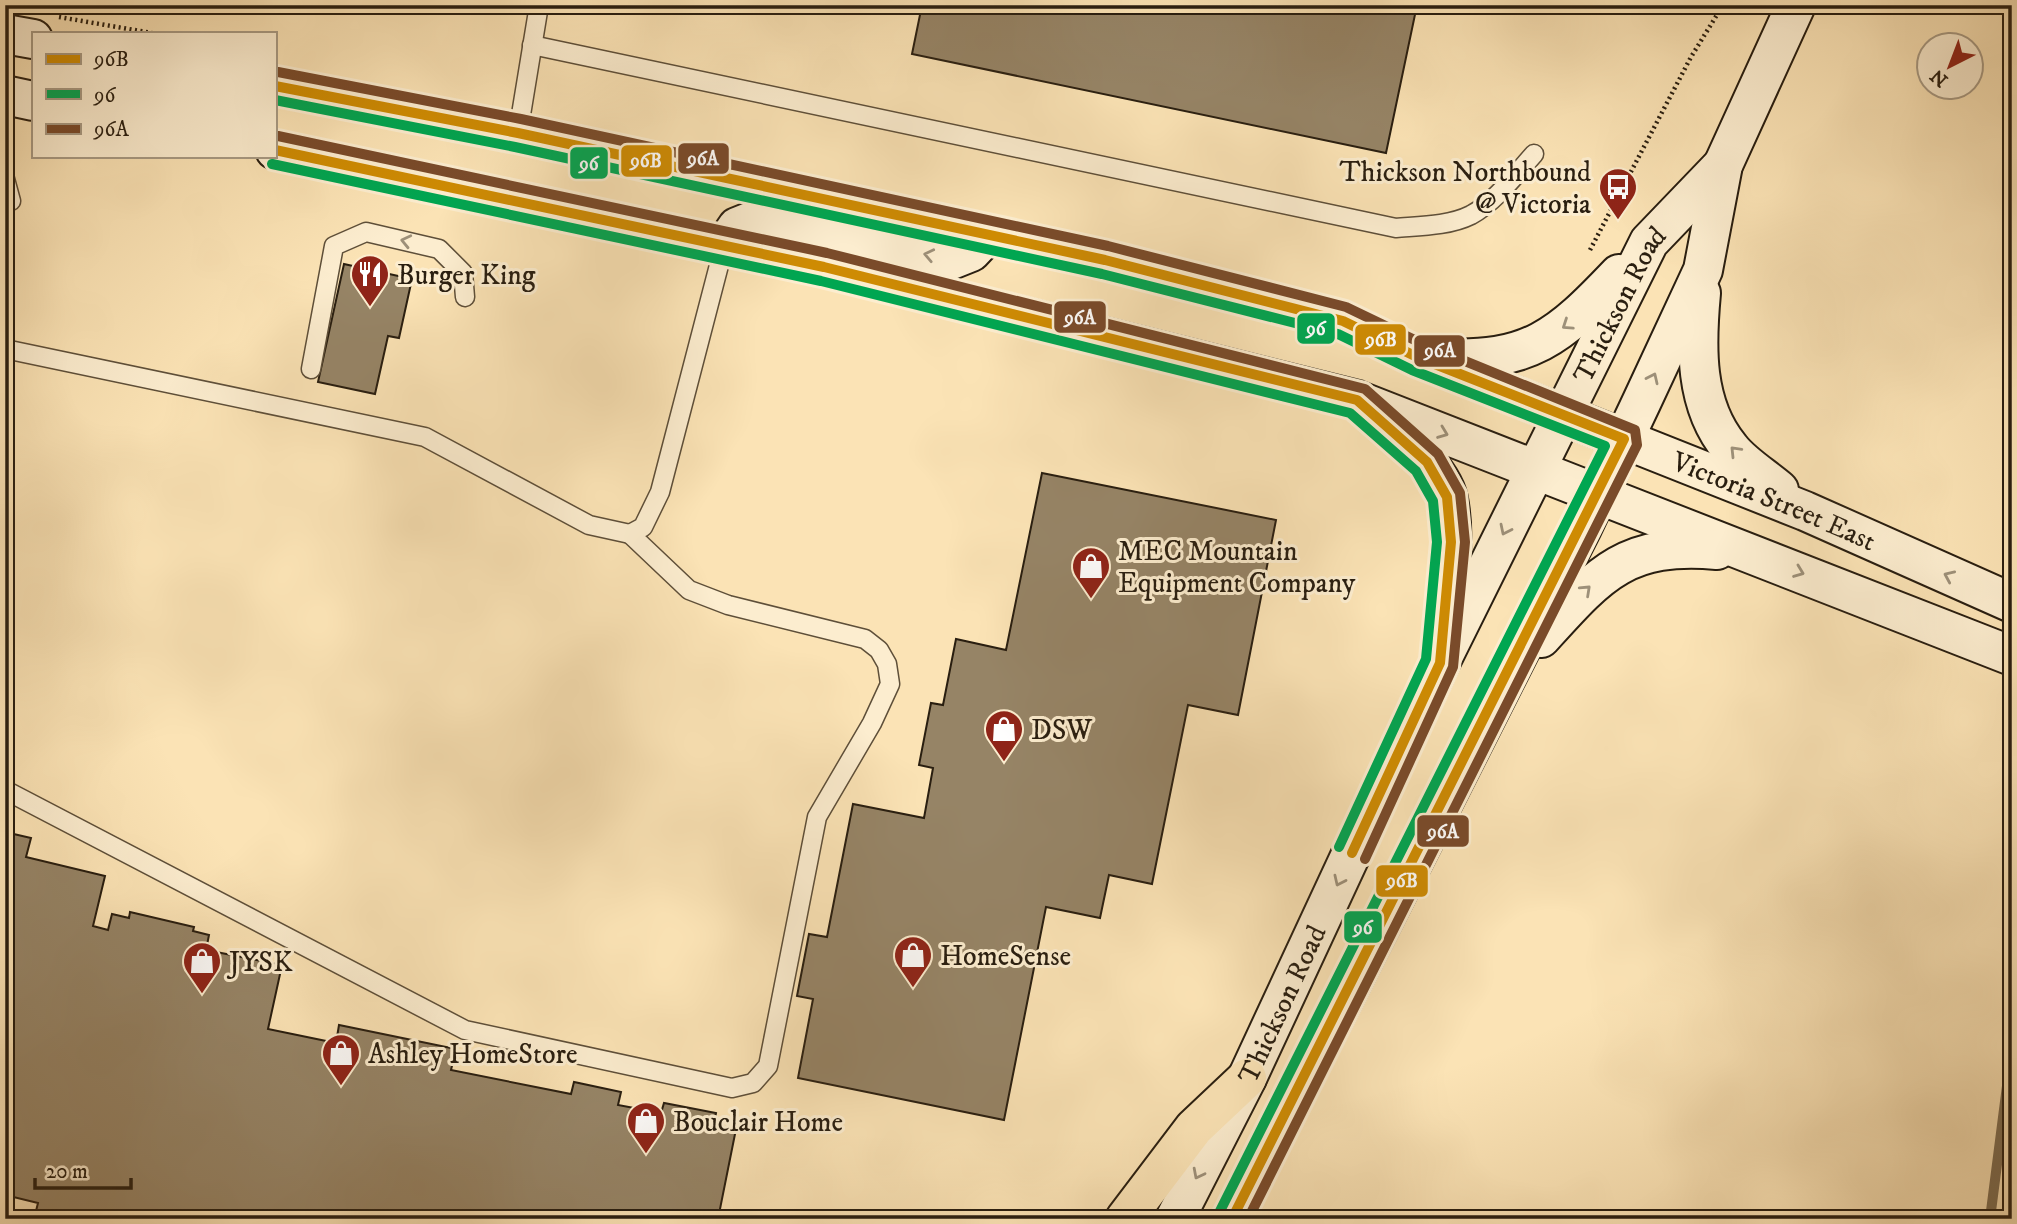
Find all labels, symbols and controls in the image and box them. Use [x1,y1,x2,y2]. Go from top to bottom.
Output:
legend [32,32,276,158]
north arrow [1916,32,1986,102]
text: 96B [93,47,129,73]
text: N [1926,63,1953,91]
text: 96 [93,83,116,109]
text: 96A [93,117,129,143]
line badge: 96A [677,142,730,175]
line badge: 96B [620,144,673,178]
line badge: 96 [569,146,609,180]
text: 96A [685,148,720,171]
text: 96B [628,150,662,173]
text: 96 [577,153,600,176]
place label: Thickson Northbound @ Victoria [1340,155,1591,222]
bus stop icon: Thickson Northbound @ Victoria [1597,166,1639,221]
street label: Thickson Road [1566,219,1674,389]
one-way arrow [400,235,412,249]
one-way arrow [923,249,935,264]
restaurant icon: Burger King [349,253,391,308]
place label: Burger King [397,258,536,293]
line badge: 96A [1053,300,1107,334]
text: 96A [1062,307,1097,330]
line badge: 96 [1296,312,1336,345]
one-way arrow [1562,317,1575,329]
text: 96 [1304,318,1327,341]
line badge: 96B [1354,323,1407,356]
text: 96B [1363,329,1397,352]
line badge: 96A [1413,334,1466,368]
text: 96A [1422,340,1457,363]
one-way arrow [1645,373,1659,385]
one-way arrow [1437,425,1449,439]
street label: Victoria Street East [1666,444,1881,559]
one-way arrow [1730,446,1743,459]
one-way arrow [1499,523,1513,535]
place label: MEC Mountain Equipment Company [1118,534,1356,601]
shop icon: MEC Mountain Equipment Company [1070,545,1112,600]
one-way arrow [1792,564,1804,578]
one-way arrow [1944,570,1957,584]
one-way arrow [1578,586,1591,598]
shop icon: DSW [983,708,1025,763]
place label: DSW [1031,713,1093,748]
line badge: 96A [1416,814,1470,848]
text: 96A [1425,821,1460,844]
line badge: 96B [1375,864,1429,898]
text: 96B [1384,870,1418,893]
one-way arrow [1333,874,1347,886]
line badge: 96 [1343,910,1383,944]
text: 96 [1351,917,1374,940]
street label: Thickson Road [1231,920,1335,1089]
shop icon: HomeSense [892,934,934,989]
place label: HomeSense [940,939,1071,974]
shop icon: JYSK [181,940,223,995]
place label: JYSK [226,945,293,980]
shop icon: Ashley HomeStore [320,1032,362,1087]
place label: Ashley HomeStore [368,1037,577,1072]
shop icon: Bouclair Home [625,1100,667,1155]
place label: Bouclair Home [673,1105,843,1140]
scale bar [35,1147,131,1191]
text: 20 m [46,1159,88,1185]
one-way arrow [1193,1167,1206,1179]

